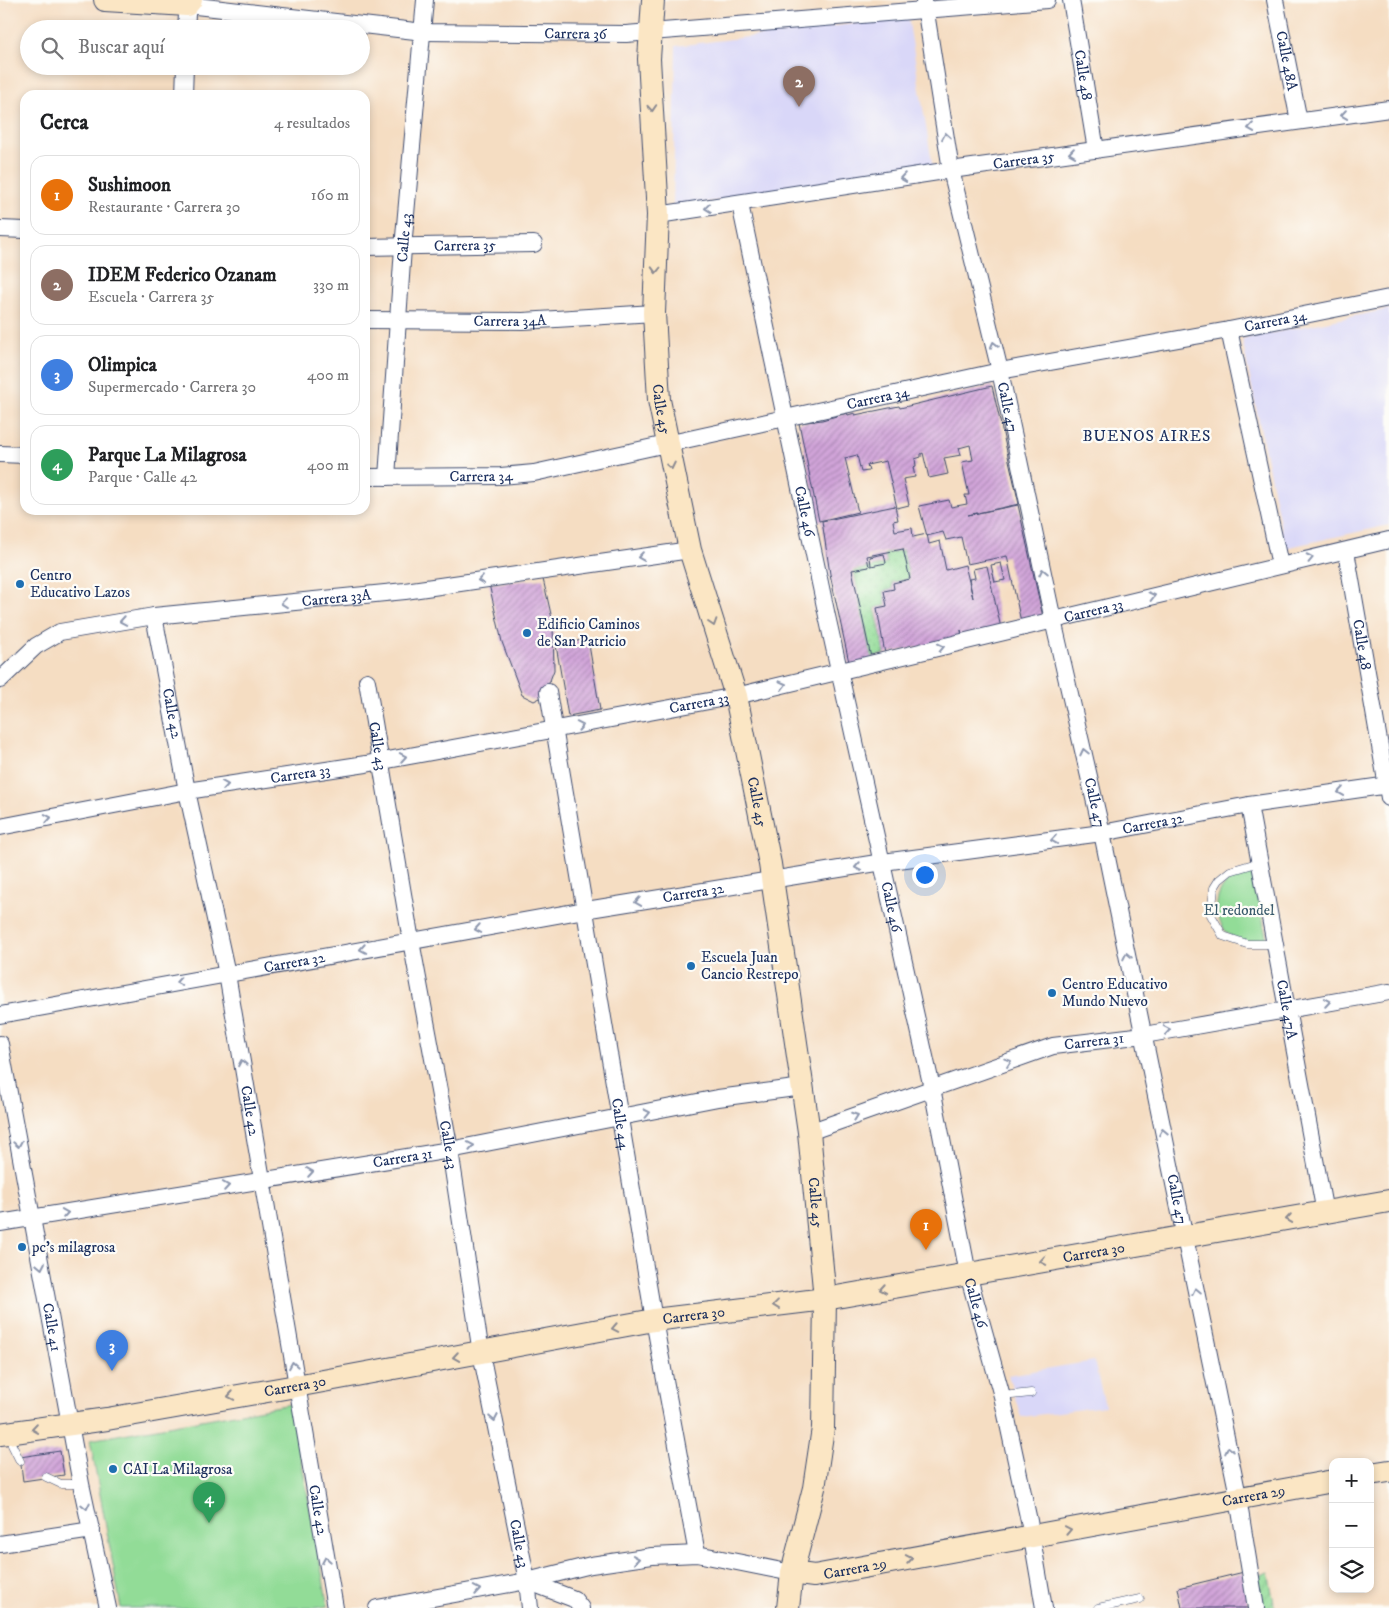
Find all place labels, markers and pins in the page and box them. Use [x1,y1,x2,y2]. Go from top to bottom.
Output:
pin: 2 [783,66,815,107]
place label: Centro Educativo Lazos [30,566,130,602]
marker: Centro Educativo Lazos [14,578,26,590]
place label: Edificio Caminos de San Patricio [537,615,640,651]
marker: Edificio Caminos de San Patricio [521,627,533,639]
place label: Escuela Juan Cancio Restrepo [701,948,799,984]
marker: Escuela Juan Cancio Restrepo [685,960,697,972]
place label: Centro Educativo Mundo Nuevo [1062,975,1168,1011]
marker: Centro Educativo Mundo Nuevo [1046,987,1058,999]
pin: 1 [910,1209,942,1250]
place label: pc's milagrosa [31,1238,116,1257]
marker: pc's milagrosa [16,1241,28,1253]
pin: 3 [96,1330,128,1371]
place label: CAI La Milagrosa [123,1460,233,1479]
marker: CAI La Milagrosa [107,1463,119,1475]
pin: 4 [193,1482,225,1523]

